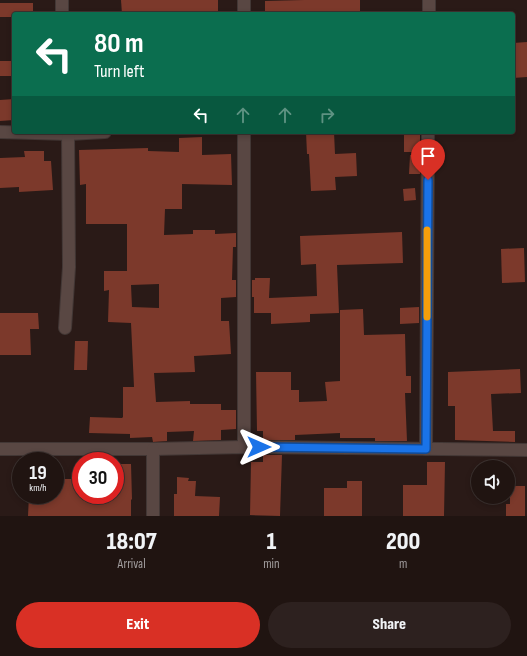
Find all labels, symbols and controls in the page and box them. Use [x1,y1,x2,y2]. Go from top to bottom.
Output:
text: 80 m [94,27,143,60]
icon: left [28,28,80,80]
text: Turn left [94,61,145,82]
icon: left [190,104,212,126]
icon: ahead [232,104,254,126]
icon: ahead [274,104,296,126]
icon: right [316,104,338,126]
pin [411,139,445,180]
icon: arrive [417,145,439,167]
position arrow [238,426,280,468]
speed limit sign: 30 [72,452,124,504]
map controls [471,460,515,504]
button: sound [471,460,515,504]
text: 19 [29,461,47,485]
text: km/h [29,482,47,494]
text: 18:07 [107,527,157,556]
text: 1 [266,527,276,556]
text: 200 [386,527,420,556]
text: Arrival [118,556,146,572]
text: min [263,556,279,572]
text: m [399,556,407,572]
button: Exit [16,602,260,648]
button: Share [268,602,511,648]

